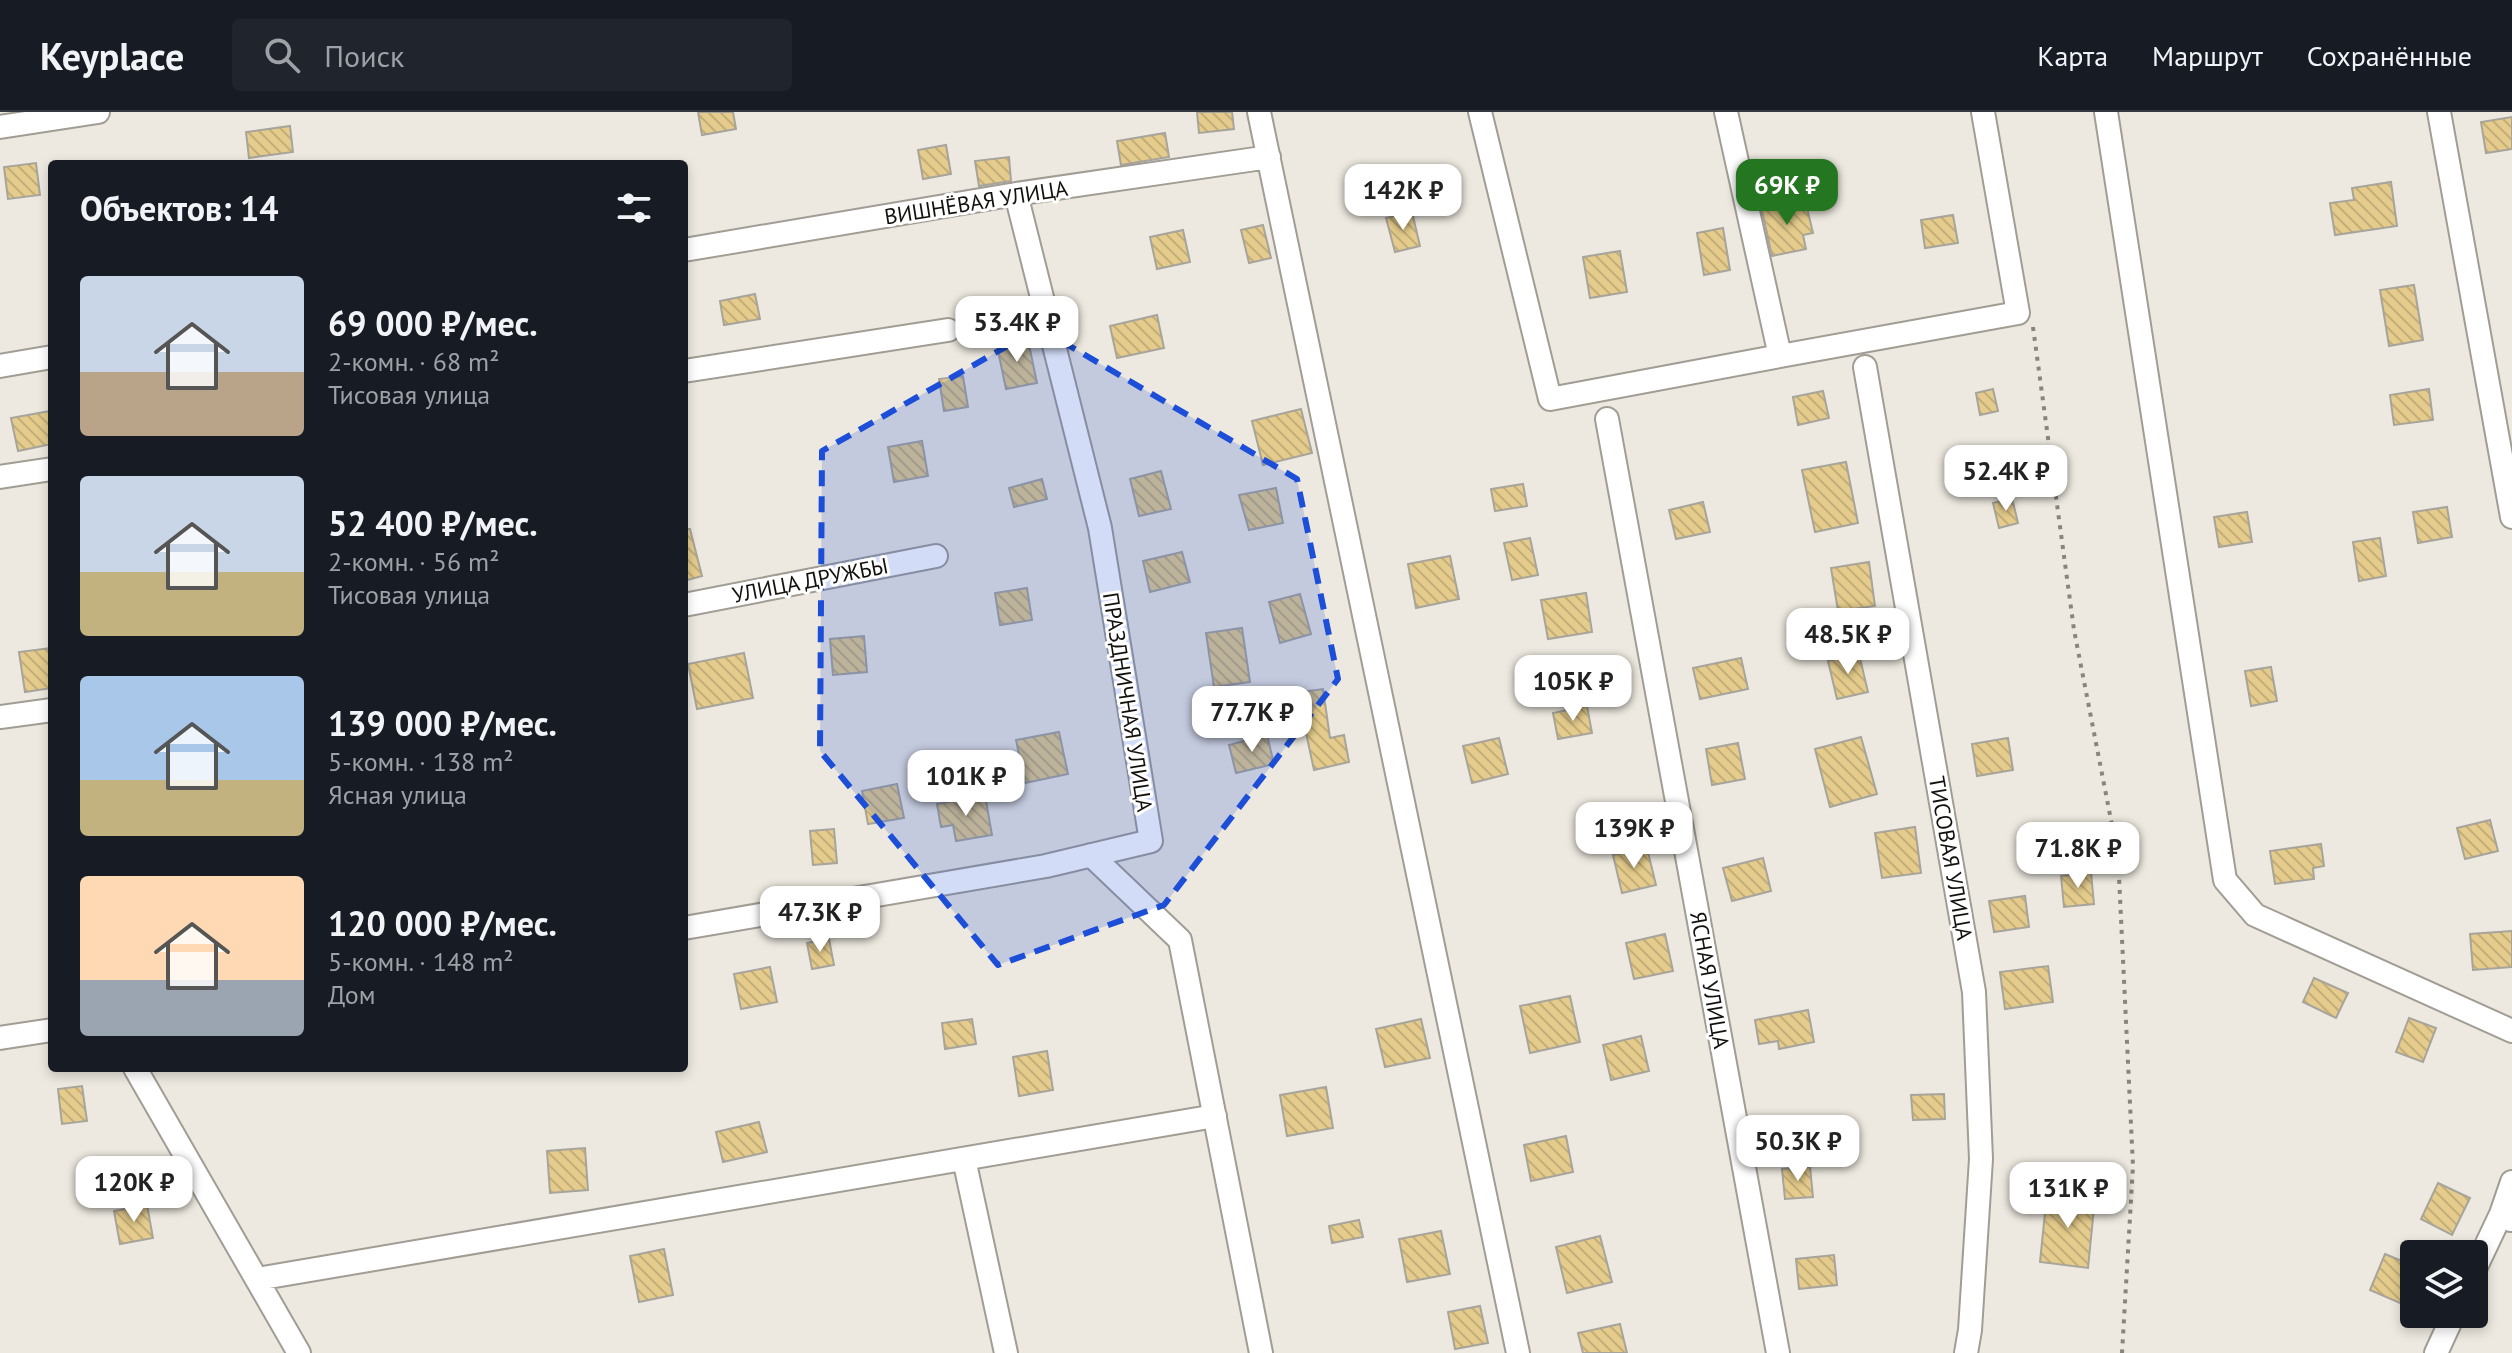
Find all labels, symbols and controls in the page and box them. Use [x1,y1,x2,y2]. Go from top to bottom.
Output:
search box [232,19,792,91]
text: Keyplace [40,31,184,80]
icon: search [260,33,304,77]
text: Поиск [324,36,404,75]
text: Карта [2037,37,2108,74]
text: Маршрут [2152,37,2263,74]
text: Сохранённые [2307,37,2472,74]
pin: 69K ₽ [1731,159,1843,227]
pin: 142K ₽ [1338,164,1468,232]
text: 69K ₽ [1754,168,1820,201]
text: 142K ₽ [1363,173,1443,206]
street label: ВИШНЁВАЯ УЛИЦА [882,174,1070,230]
text: Объектов: 14 [80,186,279,230]
icon: filters [612,186,656,230]
pin: 53.4K ₽ [943,296,1091,364]
text: 69 000 ₽/мес. [328,301,538,345]
text: 53.4K ₽ [973,305,1061,338]
icon: home [144,308,240,404]
text: 2-комн. · 68 m² [328,345,499,378]
text: Тисовая улица [328,378,490,411]
pin: 52.4K ₽ [1932,445,2080,513]
text: 52.4K ₽ [1962,454,2050,487]
text: 52 400 ₽/мес. [328,501,538,545]
icon: home [144,508,240,604]
text: 2-комн. · 56 m² [328,545,499,578]
street label: УЛИЦА ДРУЖБЫ [730,551,890,609]
text: Тисовая улица [328,578,490,611]
street label: ПРАЗДНИЧНАЯ УЛИЦА [1097,590,1159,814]
pin: 48.5K ₽ [1774,608,1922,676]
text: 48.5K ₽ [1804,617,1892,650]
pin: 105K ₽ [1508,655,1638,723]
text: 105K ₽ [1533,664,1613,697]
pin: 77.7K ₽ [1178,686,1326,754]
text: 77.7K ₽ [1210,695,1294,728]
text: 139 000 ₽/мес. [328,701,557,745]
icon: home [144,708,240,804]
text: 5-комн. · 138 m² [328,745,514,778]
pin: 101K ₽ [901,750,1031,818]
text: 101K ₽ [926,759,1006,792]
street label: ТИСОВАЯ УЛИЦА [1923,774,1979,942]
text: Ясная улица [328,778,467,811]
pin: 139K ₽ [1569,802,1699,870]
text: 139K ₽ [1594,811,1674,844]
pin: 71.8K ₽ [2004,822,2152,890]
text: 71.8K ₽ [2034,831,2122,864]
pin: 47.3K ₽ [746,886,894,954]
text: 47.3K ₽ [778,895,862,928]
text: 120 000 ₽/мес. [328,901,557,945]
icon: home [144,908,240,1004]
street label: ЯСНАЯ УЛИЦА [1684,909,1736,1051]
text: 5-комн. · 148 m² [328,945,514,978]
text: Дом [328,978,376,1011]
pin: 50.3K ₽ [1724,1115,1872,1183]
text: 50.3K ₽ [1754,1124,1842,1157]
pin: 120K ₽ [69,1156,199,1224]
pin: 131K ₽ [2003,1162,2133,1230]
text: 120K ₽ [94,1165,174,1198]
text: 131K ₽ [2028,1171,2108,1204]
map controls [2400,1240,2488,1328]
button: layers [2400,1240,2488,1328]

